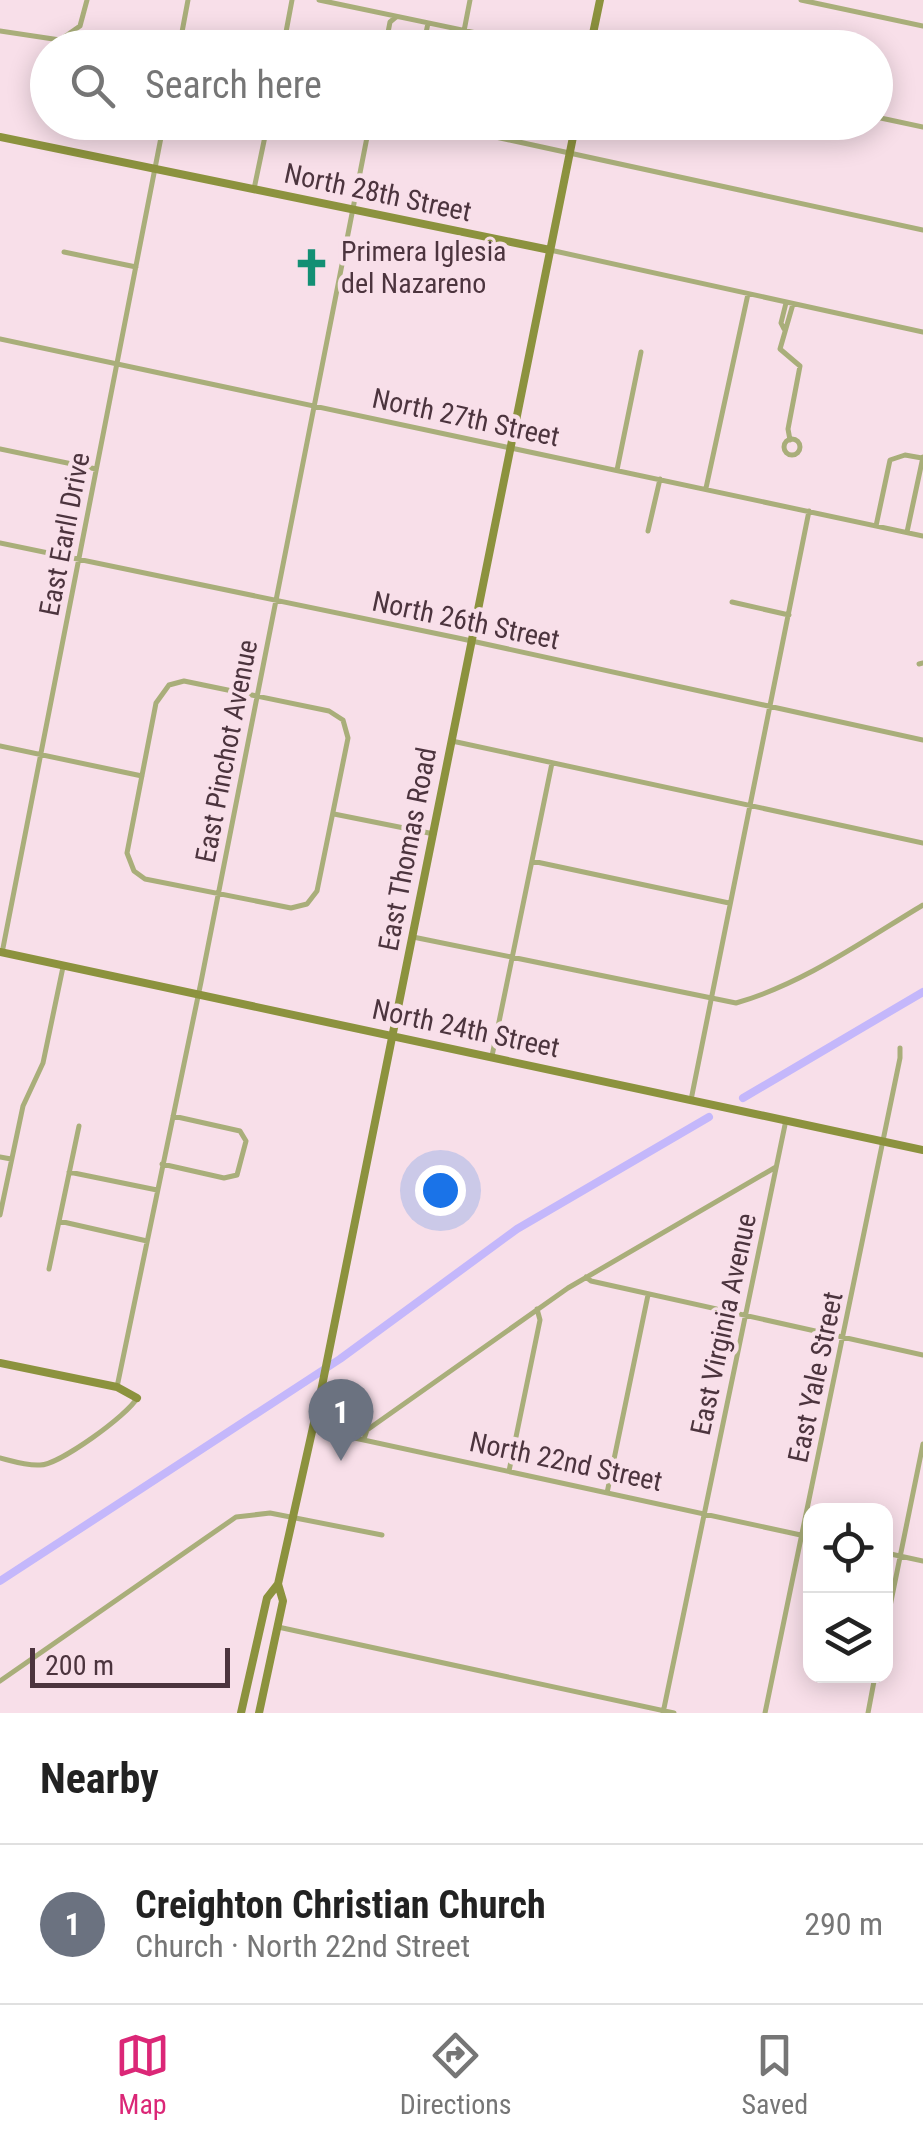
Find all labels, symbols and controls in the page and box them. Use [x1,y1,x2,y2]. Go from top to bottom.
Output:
search box [30,30,893,140]
icon: search [65,58,120,113]
text: Search here [145,63,322,107]
street label: North 28th Street [281,157,474,228]
place label: Primera Iglesia del Nazareno [341,235,506,300]
church icon: Primera Iglesia del Nazareno [290,246,332,288]
street label: North 27th Street [369,382,562,453]
street label: East Earll Drive [32,450,97,619]
street label: North 26th Street [369,585,562,656]
street label: East Pinchot Avenue [189,637,264,865]
street label: East Thomas Road [372,745,443,954]
street label: North 24th Street [369,993,562,1064]
your location [415,1165,466,1216]
street label: East Virginia Avenue [684,1210,763,1438]
street label: East Yale Street [781,1289,850,1465]
pin: 1 [308,1378,374,1461]
street label: North 22nd Street [467,1425,665,1498]
map controls [803,1503,893,1683]
button: locate [803,1503,893,1593]
button: layers [803,1593,893,1683]
scale bar [30,1643,230,1688]
text: 200 m [45,1649,114,1682]
text: Nearby [40,1754,159,1803]
text: Creighton Christian Church [135,1883,546,1927]
text: 1 [64,1905,81,1943]
text: 290 m [804,1905,883,1943]
text: Church · North 22nd Street [135,1927,470,1965]
tab: Map [115,2028,170,2121]
tab: Directions [400,2028,512,2121]
tab: Saved [741,2028,808,2121]

